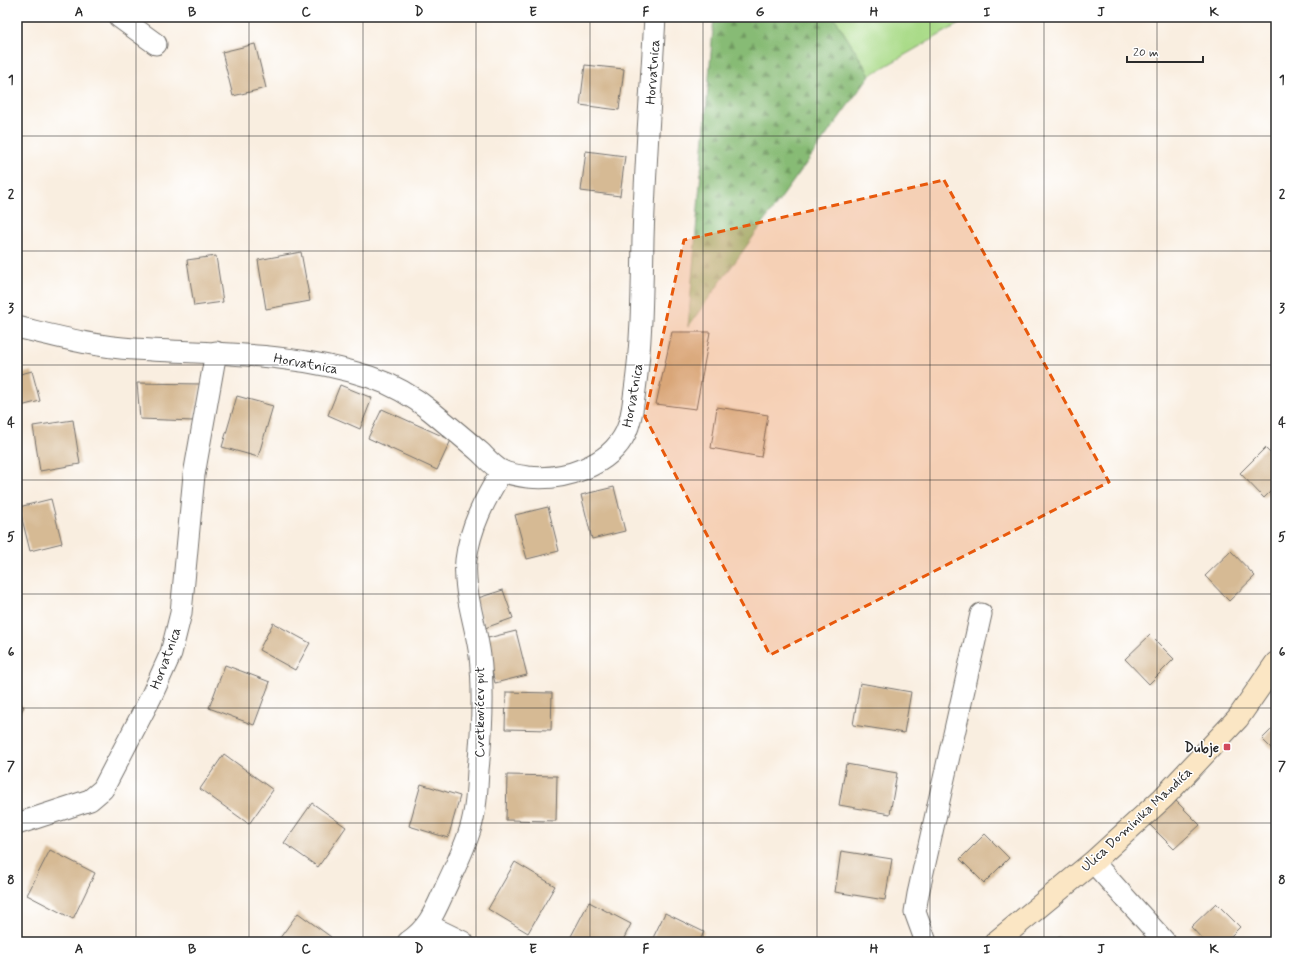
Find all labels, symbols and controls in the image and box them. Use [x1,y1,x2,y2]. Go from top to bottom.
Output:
text: A [75,4,83,21]
text: B [188,4,197,21]
text: C [301,4,311,21]
text: D [415,4,424,21]
text: E [529,4,537,21]
text: F [643,4,650,21]
text: G [756,4,765,21]
text: H [870,4,879,21]
text: I [984,4,991,21]
text: J [1097,4,1105,21]
text: K [1209,4,1219,21]
scale bar [1127,38,1203,64]
street label: Horvatnica [642,39,664,105]
text: 20 m [1133,45,1159,61]
text: 1 [8,72,14,89]
text: 1 [1279,72,1285,89]
text: 2 [8,186,15,203]
text: 2 [1279,186,1286,203]
text: 3 [8,300,14,317]
text: 3 [1279,300,1285,317]
street label: Horvatnica [272,349,339,379]
street label: Horvatnica [618,362,648,429]
text: 4 [7,415,15,432]
text: 4 [1278,415,1286,432]
text: 5 [7,529,15,546]
text: 5 [1278,529,1286,546]
street label: Horvatnica [146,625,186,692]
text: 6 [8,644,15,661]
text: 6 [1279,644,1286,661]
street label: Cvetkovićev put [471,666,489,758]
place label: Dubje [1184,739,1219,758]
marker: Dubje [1222,742,1232,752]
text: 7 [7,758,15,775]
text: 7 [1278,758,1286,775]
street label: Ulica Dominika Mandića [1077,763,1196,876]
text: 8 [7,872,15,889]
text: 8 [1278,872,1286,889]
text: A [75,941,83,958]
text: B [188,941,197,958]
text: C [301,941,311,958]
text: D [415,941,424,958]
text: E [529,941,537,958]
text: F [643,941,650,958]
text: G [756,941,765,958]
text: H [870,941,879,958]
text: I [984,941,991,958]
text: J [1097,941,1105,958]
text: K [1209,941,1219,958]

